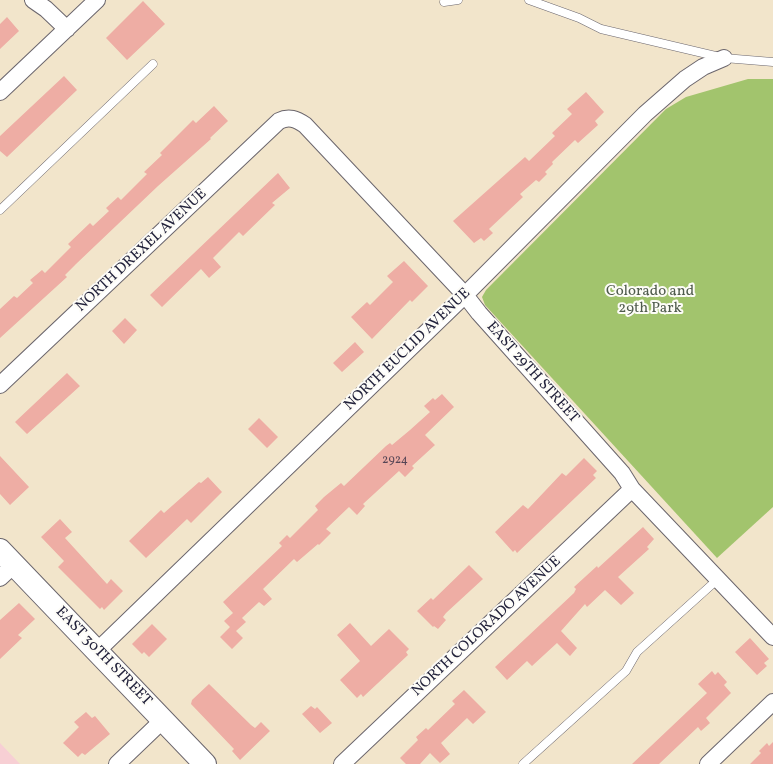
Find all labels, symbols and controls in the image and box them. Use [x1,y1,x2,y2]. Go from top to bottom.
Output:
street label: NORTH DREXEL AVENUE [73,186,211,316]
park label: Colorado and 29th Park [606,283,694,318]
street label: NORTH EUCLID AVENUE [341,285,475,415]
street label: EAST 29TH STREET [482,319,582,427]
house number: 2924 [382,454,408,468]
street label: NORTH COLORADO AVENUE [409,553,565,701]
street label: EAST 30TH STREET [51,604,155,710]

